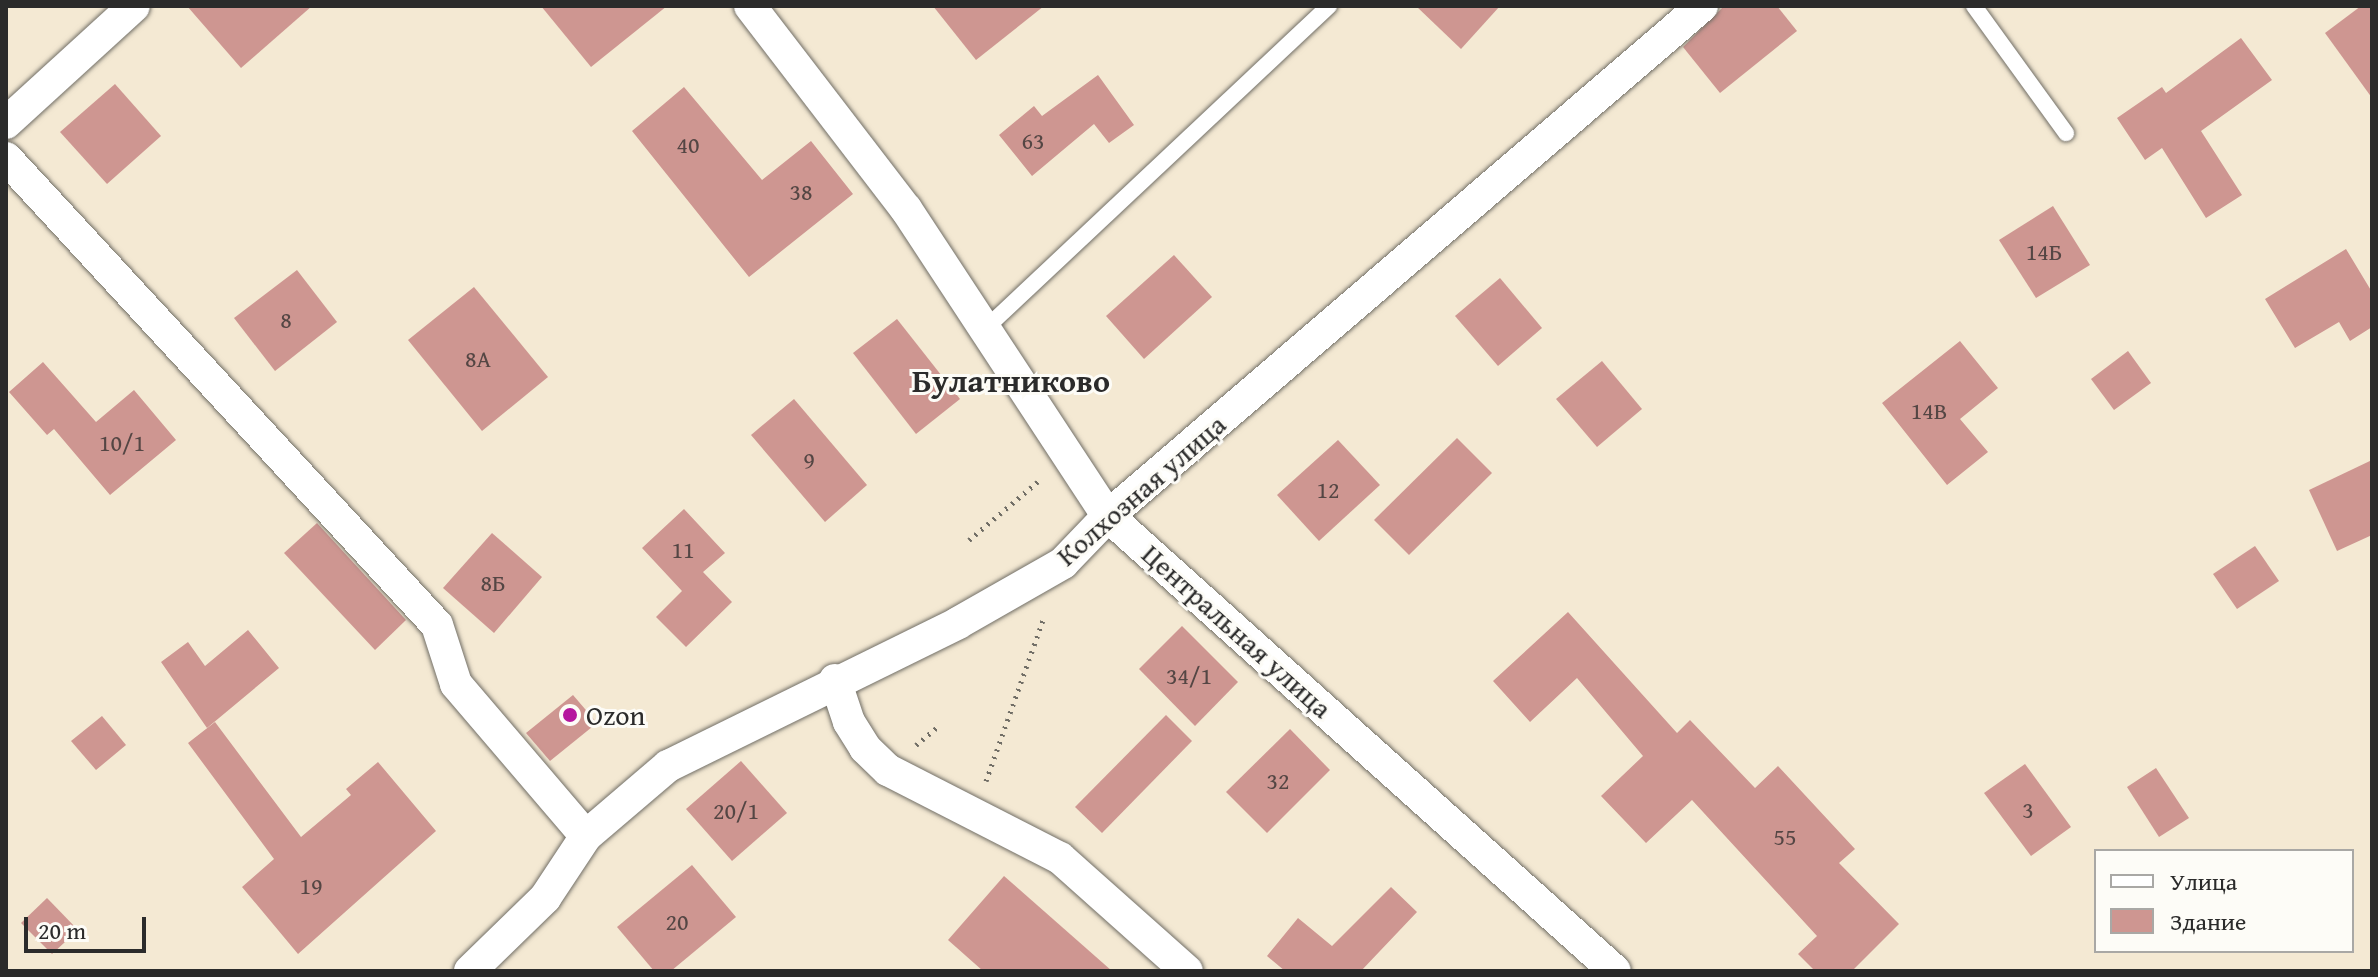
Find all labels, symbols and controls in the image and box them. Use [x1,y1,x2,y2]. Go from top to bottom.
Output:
house number: 63 [1021,127,1045,155]
house number: 40 [676,131,700,159]
house number: 38 [789,178,813,206]
house number: 14Б [2026,238,2062,266]
house number: 8 [280,306,292,334]
house number: 8А [465,345,491,373]
district label: Булатниково [912,362,1110,400]
house number: 14В [1911,397,1947,425]
street label: Колхозная улица [1050,407,1232,573]
house number: 10/1 [99,429,145,457]
house number: 9 [803,446,815,474]
house number: 12 [1316,476,1340,504]
house number: 11 [671,536,695,564]
street label: Центральная улица [1135,537,1339,725]
house number: 8Б [480,569,506,597]
house number: 34/1 [1166,662,1212,690]
place label: Ozon [586,698,645,732]
marker: Ozon [561,706,579,724]
house number: 32 [1266,767,1290,795]
house number: 3 [2022,796,2034,824]
house number: 20/1 [713,797,759,825]
house number: 55 [1773,823,1797,851]
legend [2094,849,2354,953]
text: Улица [2170,864,2237,899]
house number: 19 [299,872,323,900]
scale bar [28,901,150,951]
text: Здание [2170,904,2246,939]
house number: 20 [665,908,689,936]
text: 20 m [38,913,86,948]

